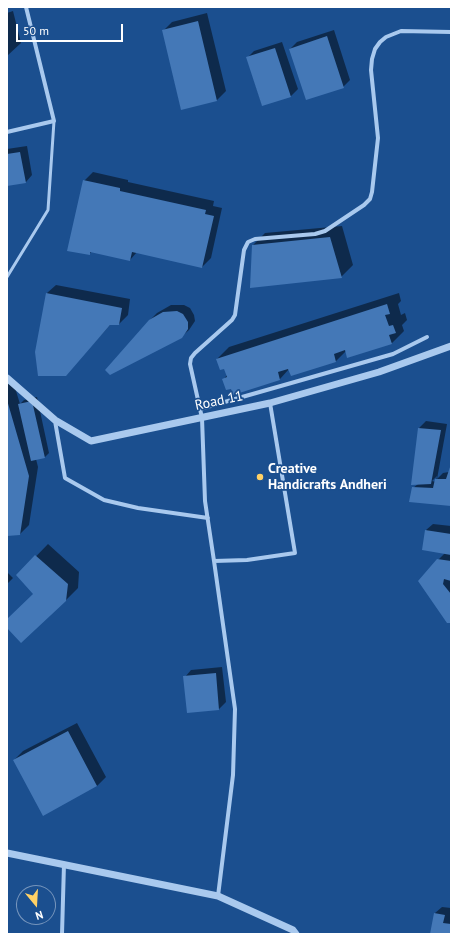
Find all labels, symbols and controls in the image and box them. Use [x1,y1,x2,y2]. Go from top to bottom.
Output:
scale bar [18,16,125,42]
text: 50 m [23,23,49,38]
street label: Road 11 [193,388,245,414]
place label: Creative Handicrafts Andheri [268,461,387,494]
marker: Creative Handicrafts Andheri [255,472,265,482]
north arrow [16,885,56,925]
text: N [34,908,45,923]

